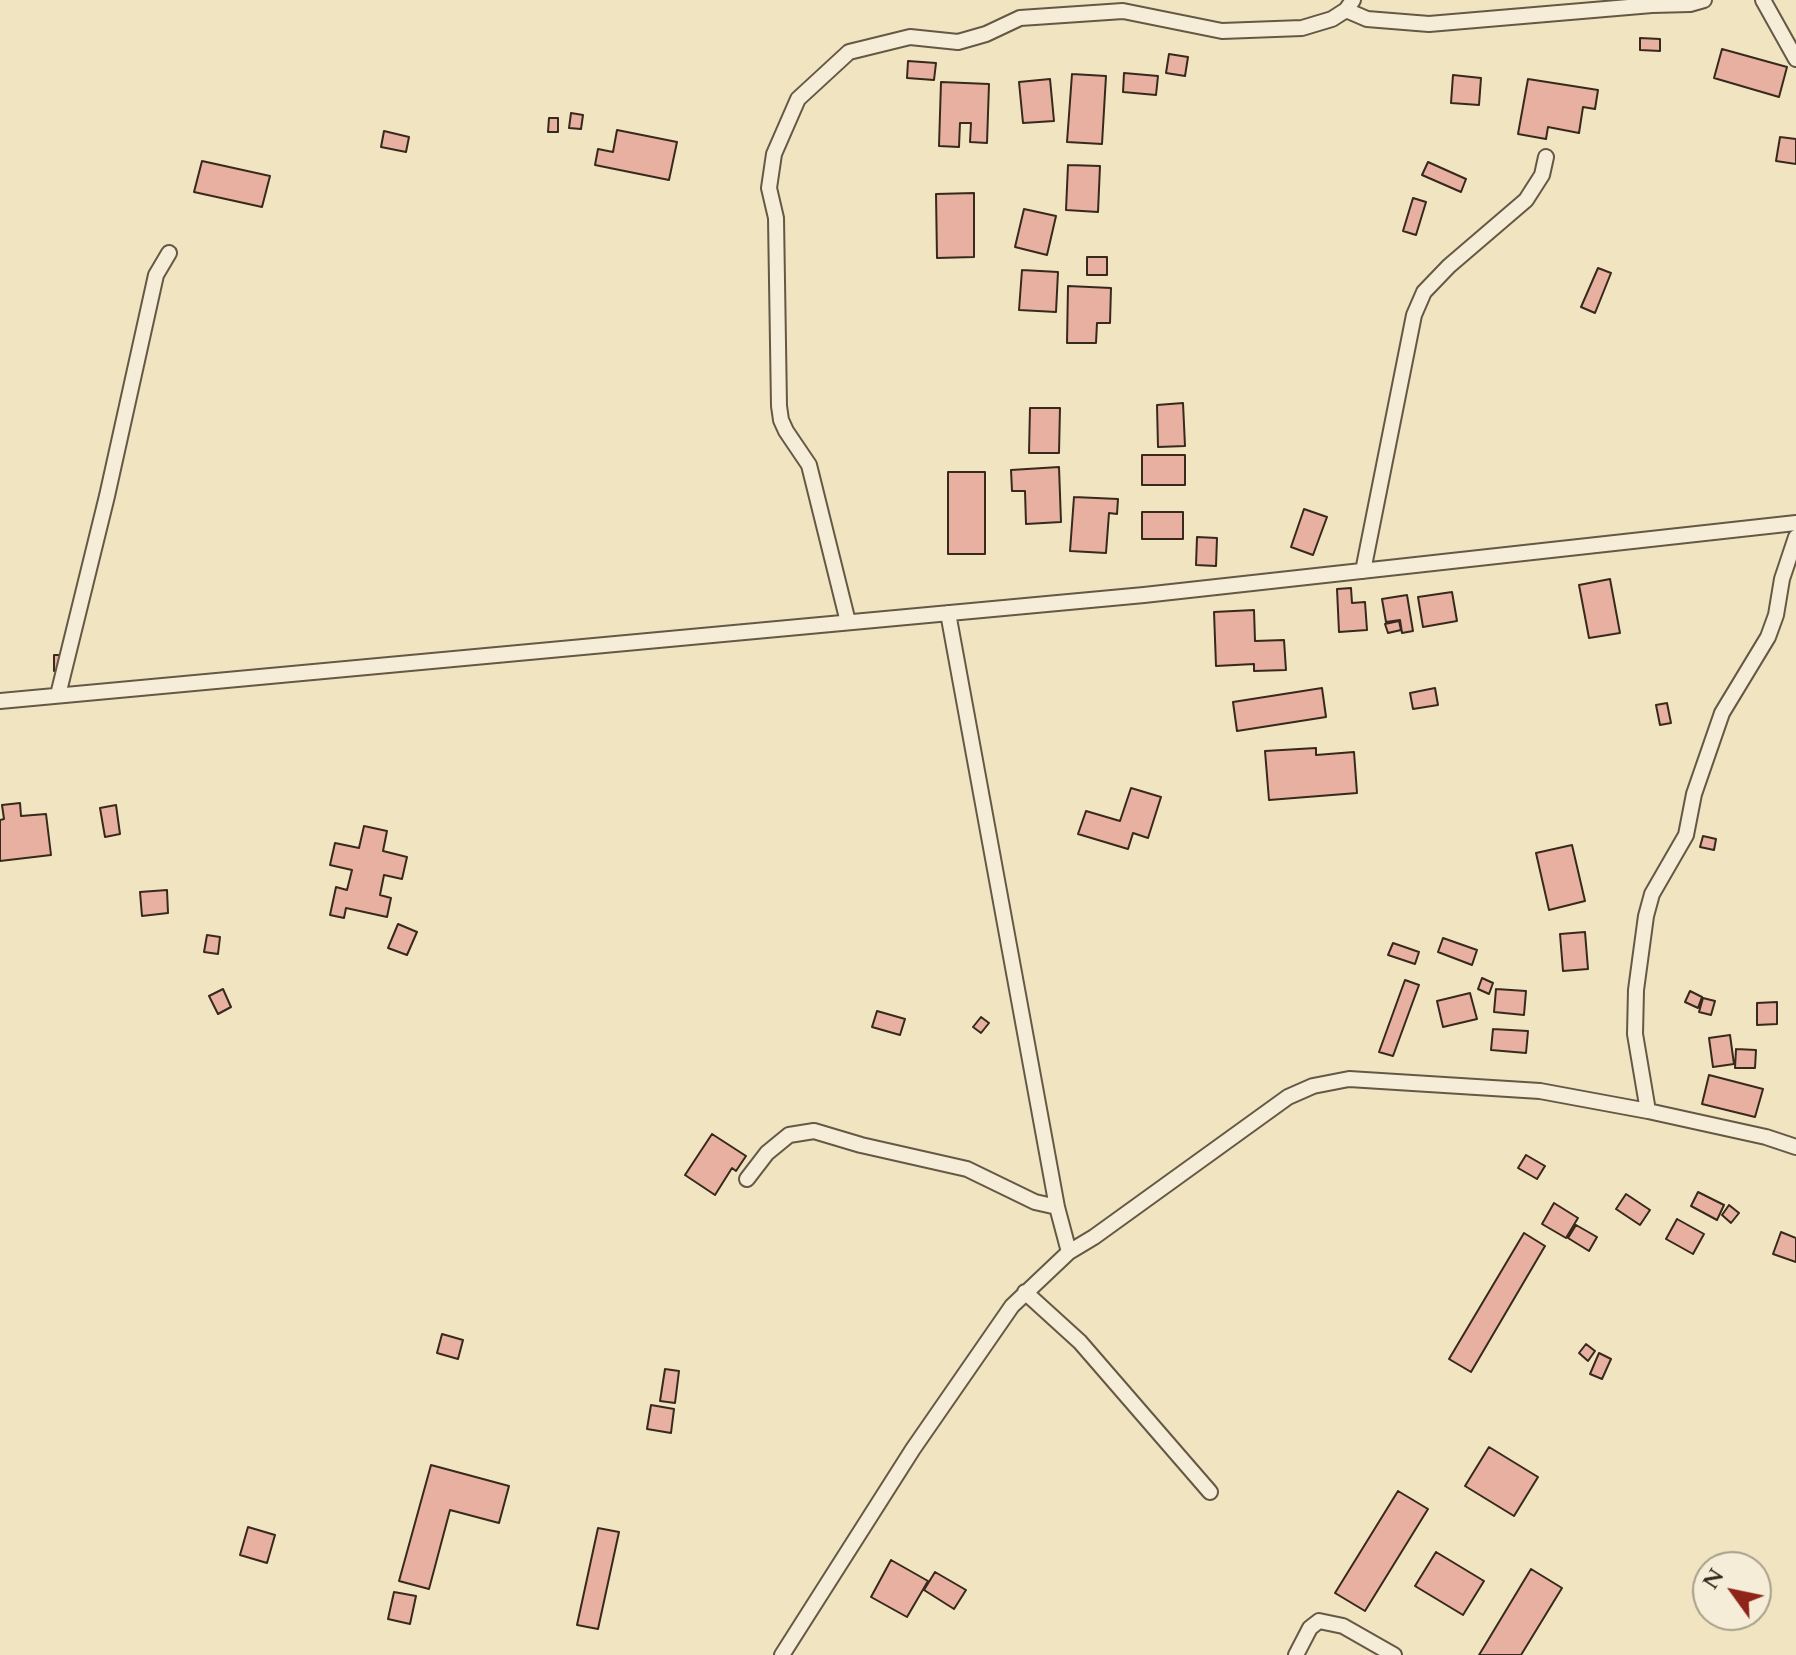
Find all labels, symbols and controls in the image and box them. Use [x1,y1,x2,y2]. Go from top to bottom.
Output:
north arrow [1692,1551,1772,1631]
text: N [1696,1563,1731,1595]

